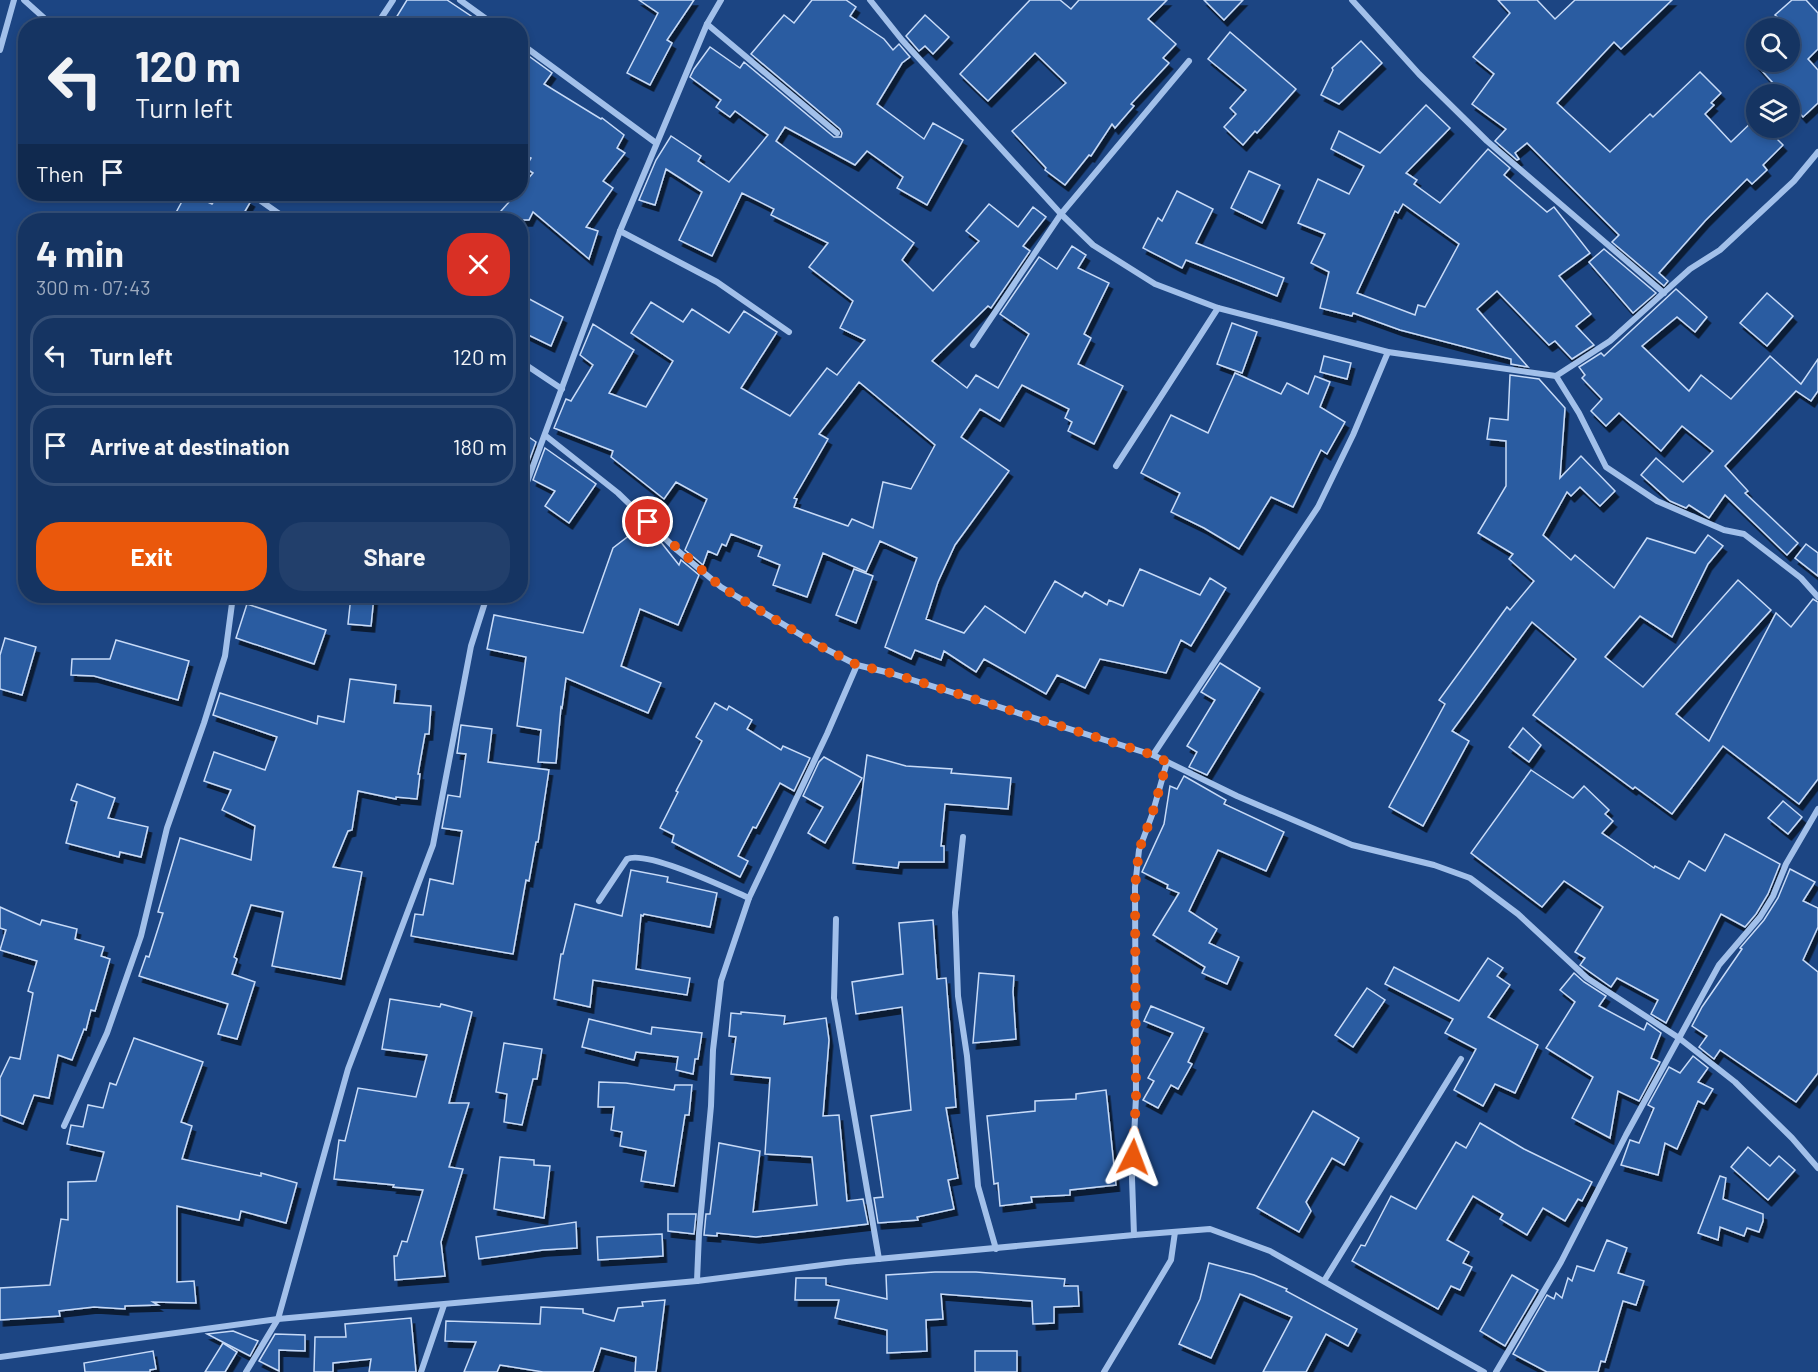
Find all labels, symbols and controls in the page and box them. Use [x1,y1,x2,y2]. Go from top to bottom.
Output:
map controls [1746,18,1800,138]
button: search [1746,18,1800,72]
text: 120 m [135,40,241,90]
icon: left [36,42,114,120]
button: layers [1746,84,1800,138]
text: Turn left [135,91,233,123]
icon: arrive [96,156,129,189]
text: Then [36,160,84,186]
text: 4 min [36,231,124,274]
button: close [447,233,510,296]
text: 300 m · 07:43 [36,275,151,299]
icon: left [39,339,72,372]
text: Turn left [90,343,173,369]
text: 120 m [452,343,507,369]
icon: arrive [39,429,72,462]
text: Arrive at destination [90,433,289,459]
text: 180 m [453,433,507,459]
pin [622,496,673,547]
icon: arrive [631,505,664,538]
button: Exit [36,522,267,591]
button: Share [279,522,510,591]
position arrow [1101,1125,1165,1189]

